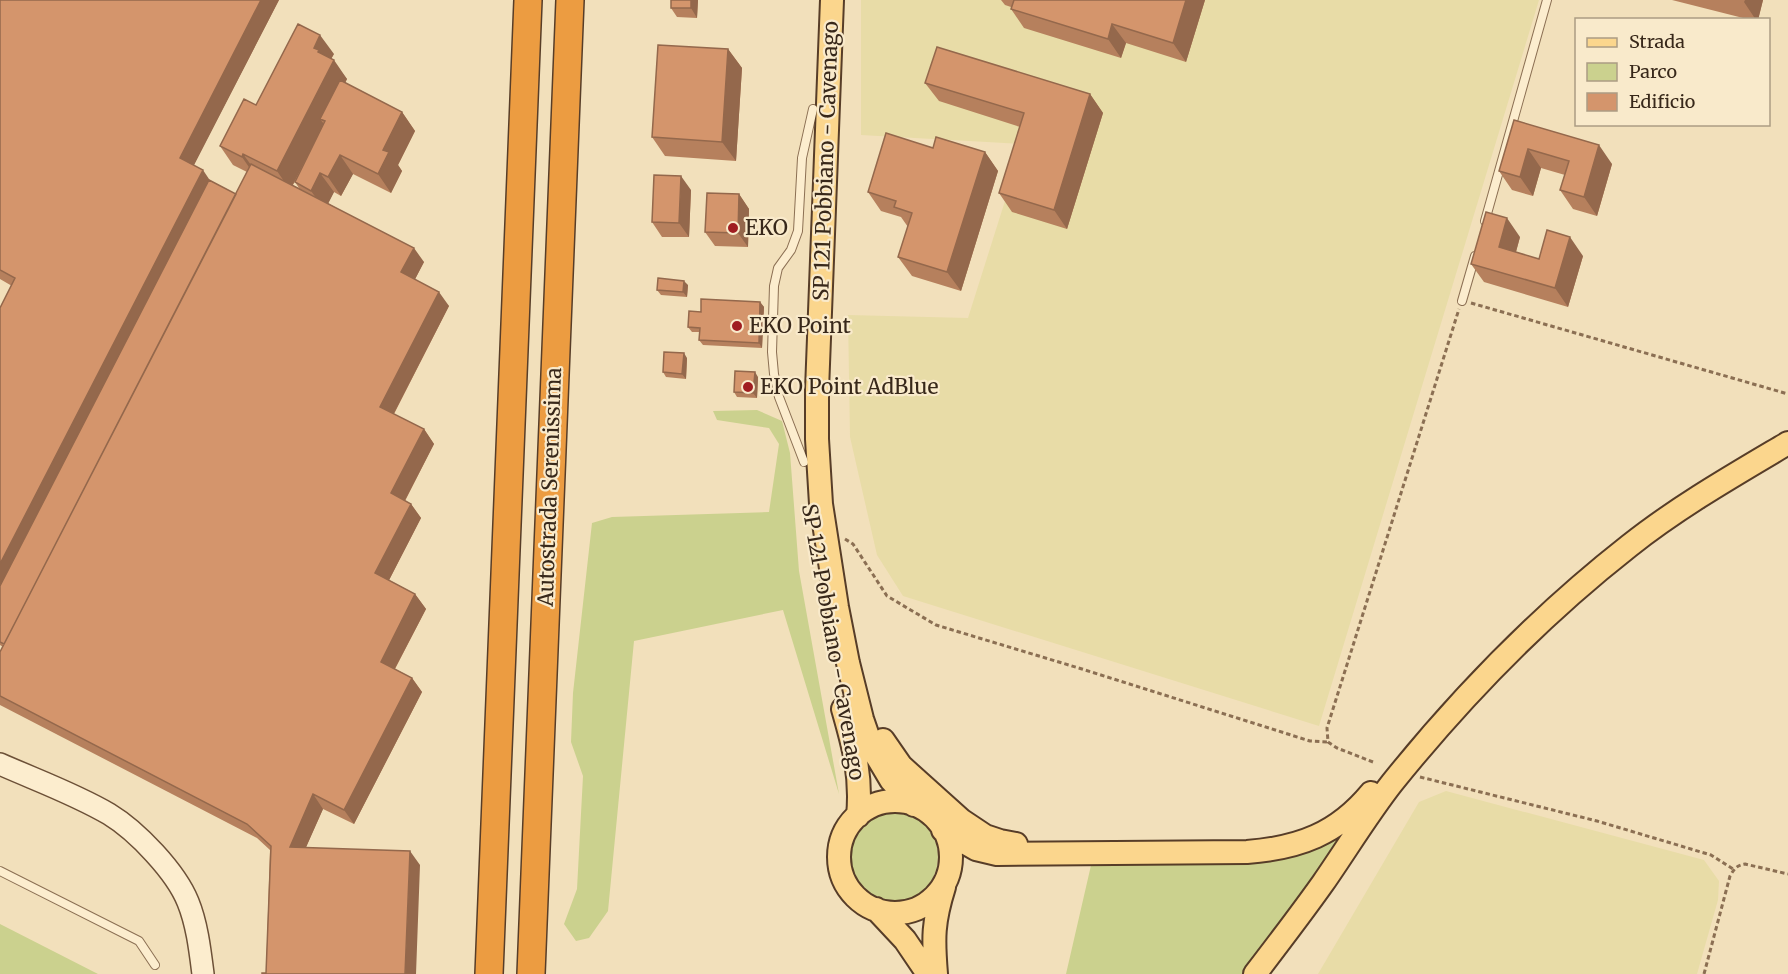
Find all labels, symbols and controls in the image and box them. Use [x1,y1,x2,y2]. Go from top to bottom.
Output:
legend [1575,18,1770,126]
street label: SP 121 Pobbiano - Cavenago [807,20,844,302]
text: Strada [1629,30,1685,53]
text: Parco [1629,60,1677,83]
text: Edificio [1629,90,1695,113]
place label: EKO [745,214,788,241]
marker: EKO [726,221,740,235]
place label: EKO Point [749,312,851,339]
marker: EKO Point [730,319,744,333]
street label: Autostrada Serenissima [532,367,567,608]
place label: EKO Point AdBlue [760,373,938,400]
marker: EKO Point AdBlue [741,380,755,394]
street label: SP 121 Pobbiano - Cavenago [796,502,871,782]

